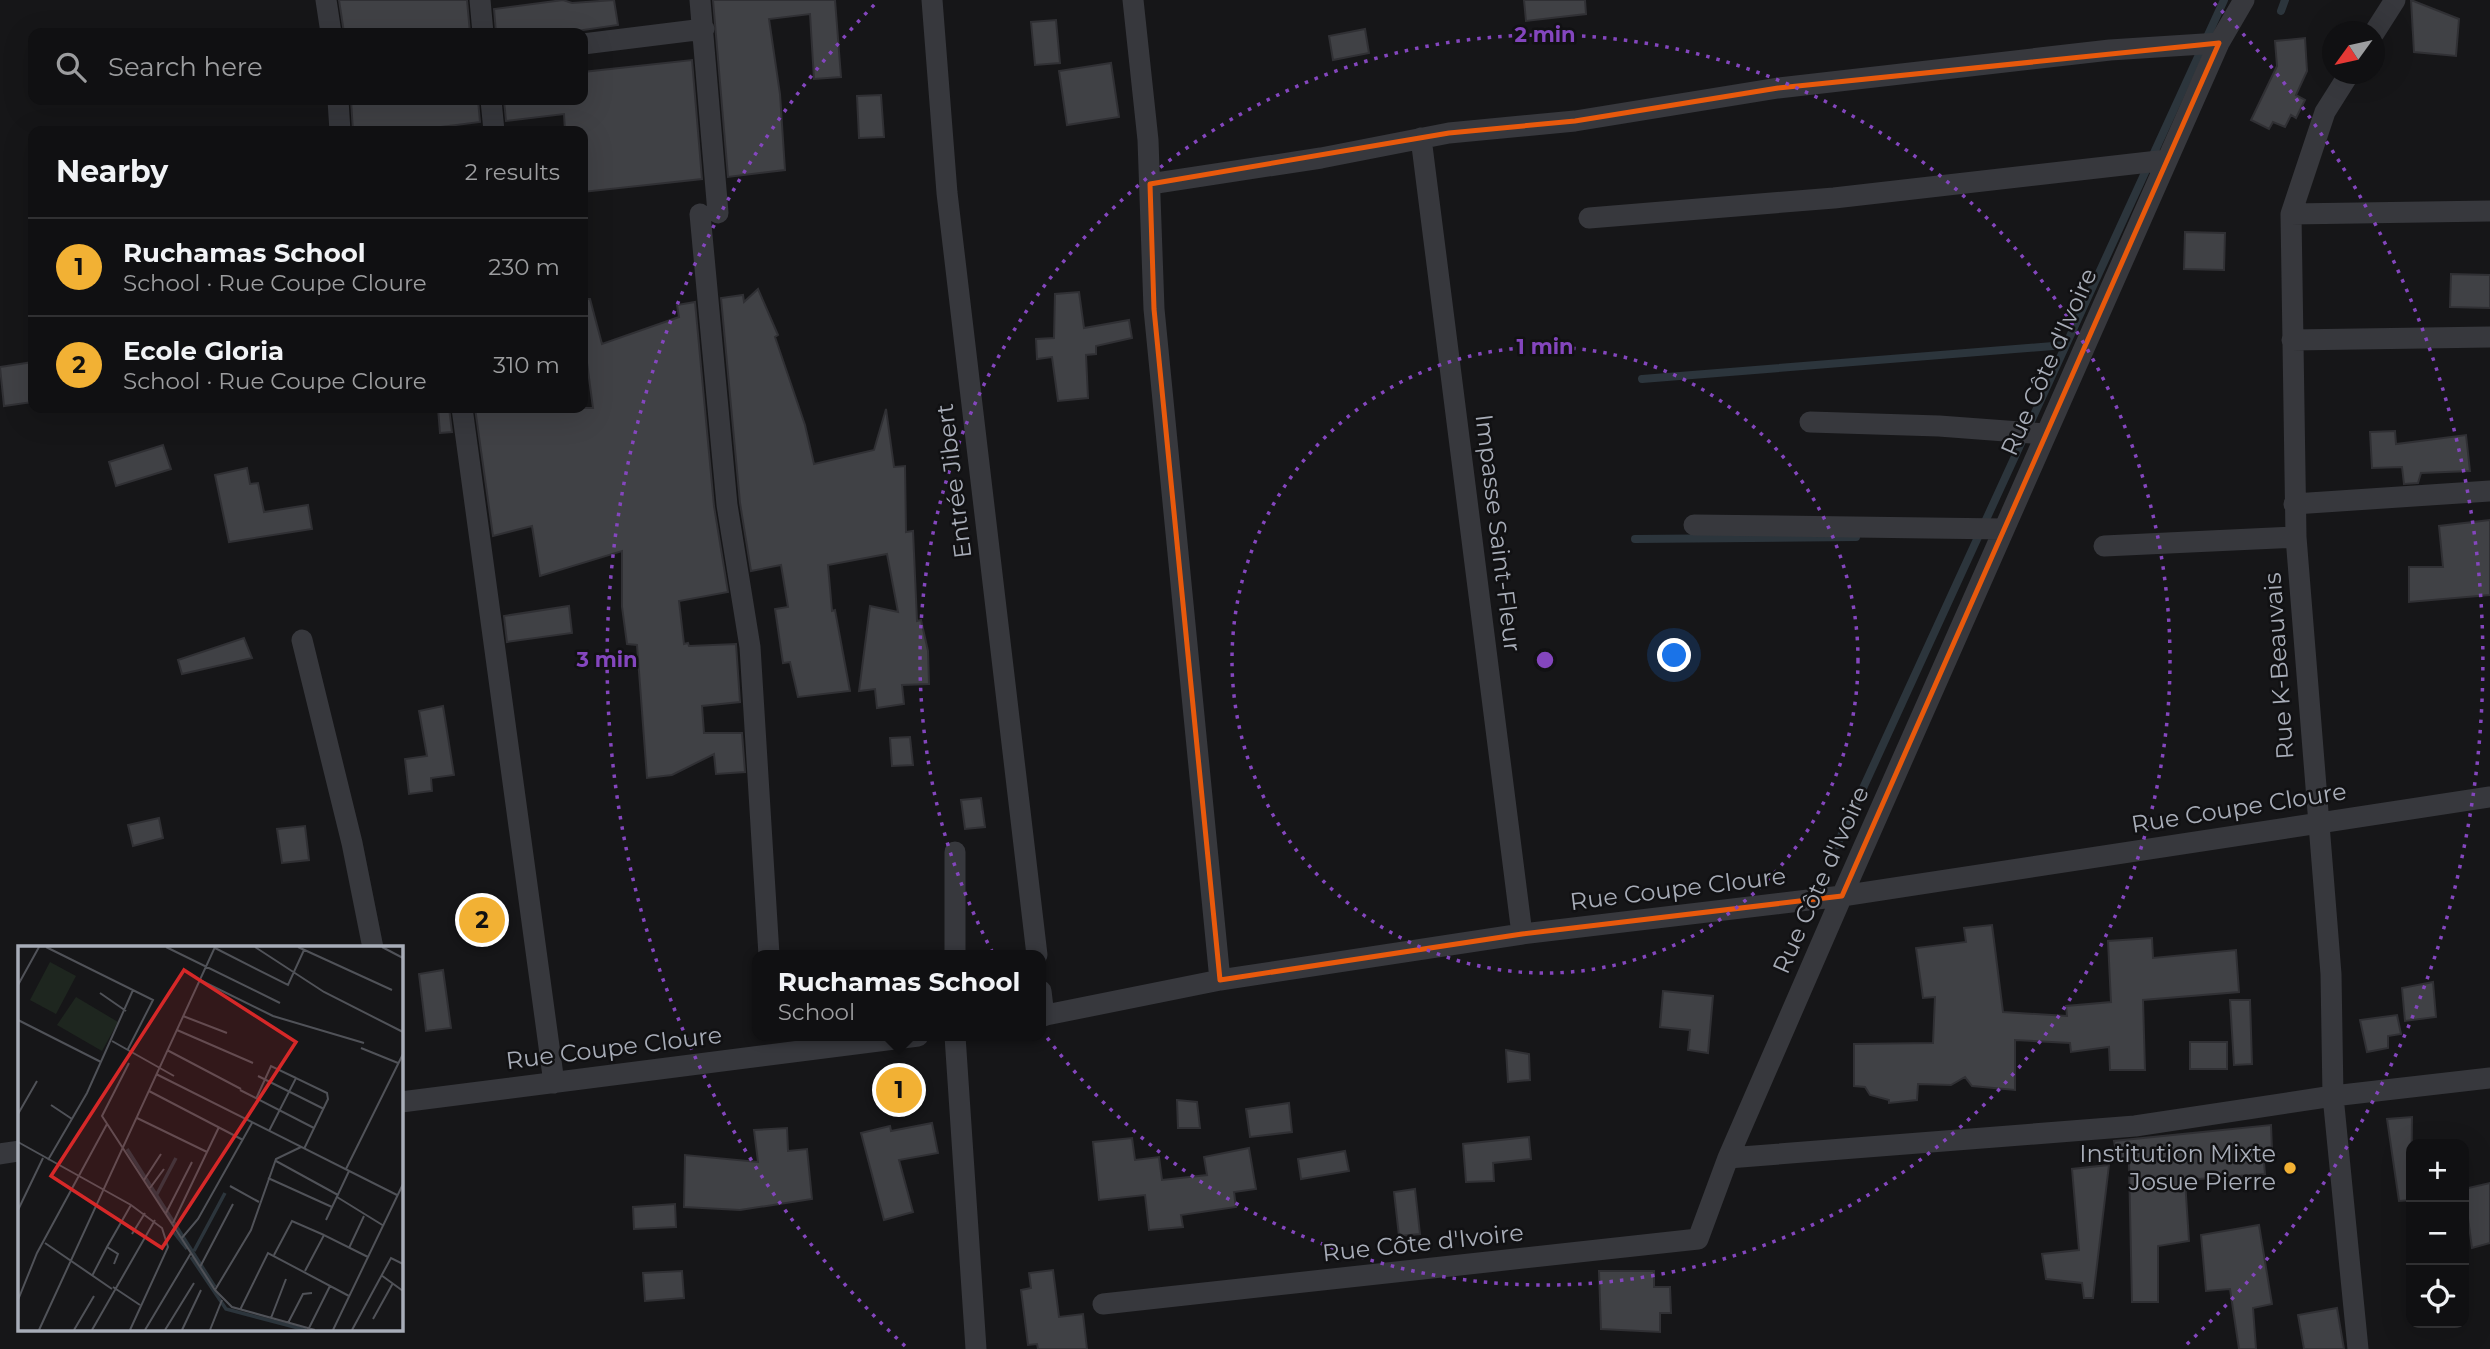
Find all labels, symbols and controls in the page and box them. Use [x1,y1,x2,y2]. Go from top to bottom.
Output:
north arrow [2322,21,2385,84]
text: 2 min [1514,22,1576,47]
search box [28,28,588,105]
icon: search [52,48,90,86]
text: Search here [108,51,263,83]
text: Nearby [56,153,168,190]
text: 2 results [465,158,560,186]
text: Ruchamas School [123,237,366,269]
text: 1 [74,253,84,281]
text: 230 m [488,253,560,281]
street label: Rue Côte d'Ivoire [1994,264,2103,460]
text: School · Rue Coupe Cloure [123,269,427,297]
text: 1 min [1516,334,1574,359]
text: Ecole Gloria [123,335,284,367]
text: 2 [72,351,86,379]
text: 310 m [493,351,560,379]
text: School · Rue Coupe Cloure [123,367,427,395]
street label: Entrée Jibert [930,402,977,560]
street label: Impasse Saint-Fleur [1470,412,1527,654]
street label: Rue K-Beauvais [2258,572,2299,760]
your location [1657,638,1691,672]
text: 3 min [575,647,638,672]
centre of rings [1533,648,1557,672]
street label: Rue Coupe Cloure [2129,776,2349,839]
street label: Rue Côte d'Ivoire [1766,782,1875,978]
street label: Rue Coupe Cloure [1568,861,1788,916]
pin: 2 [459,894,505,946]
inset map [18,946,402,1332]
popup [752,950,1046,1041]
text: Ruchamas School [778,966,1020,998]
text: School [778,998,855,1026]
street label: Rue Coupe Cloure [504,1020,724,1075]
pin: 1 [876,1064,922,1116]
place label: Institution Mixte Josue Pierre [2079,1139,2276,1196]
map controls [2406,1139,2469,1328]
button: + [2406,1139,2469,1202]
marker: Institution Mixte Josue Pierre [2282,1160,2298,1176]
button: − [2406,1202,2469,1265]
street label: Rue Côte d'Ivoire [1321,1218,1525,1267]
button: locate [2406,1265,2469,1328]

